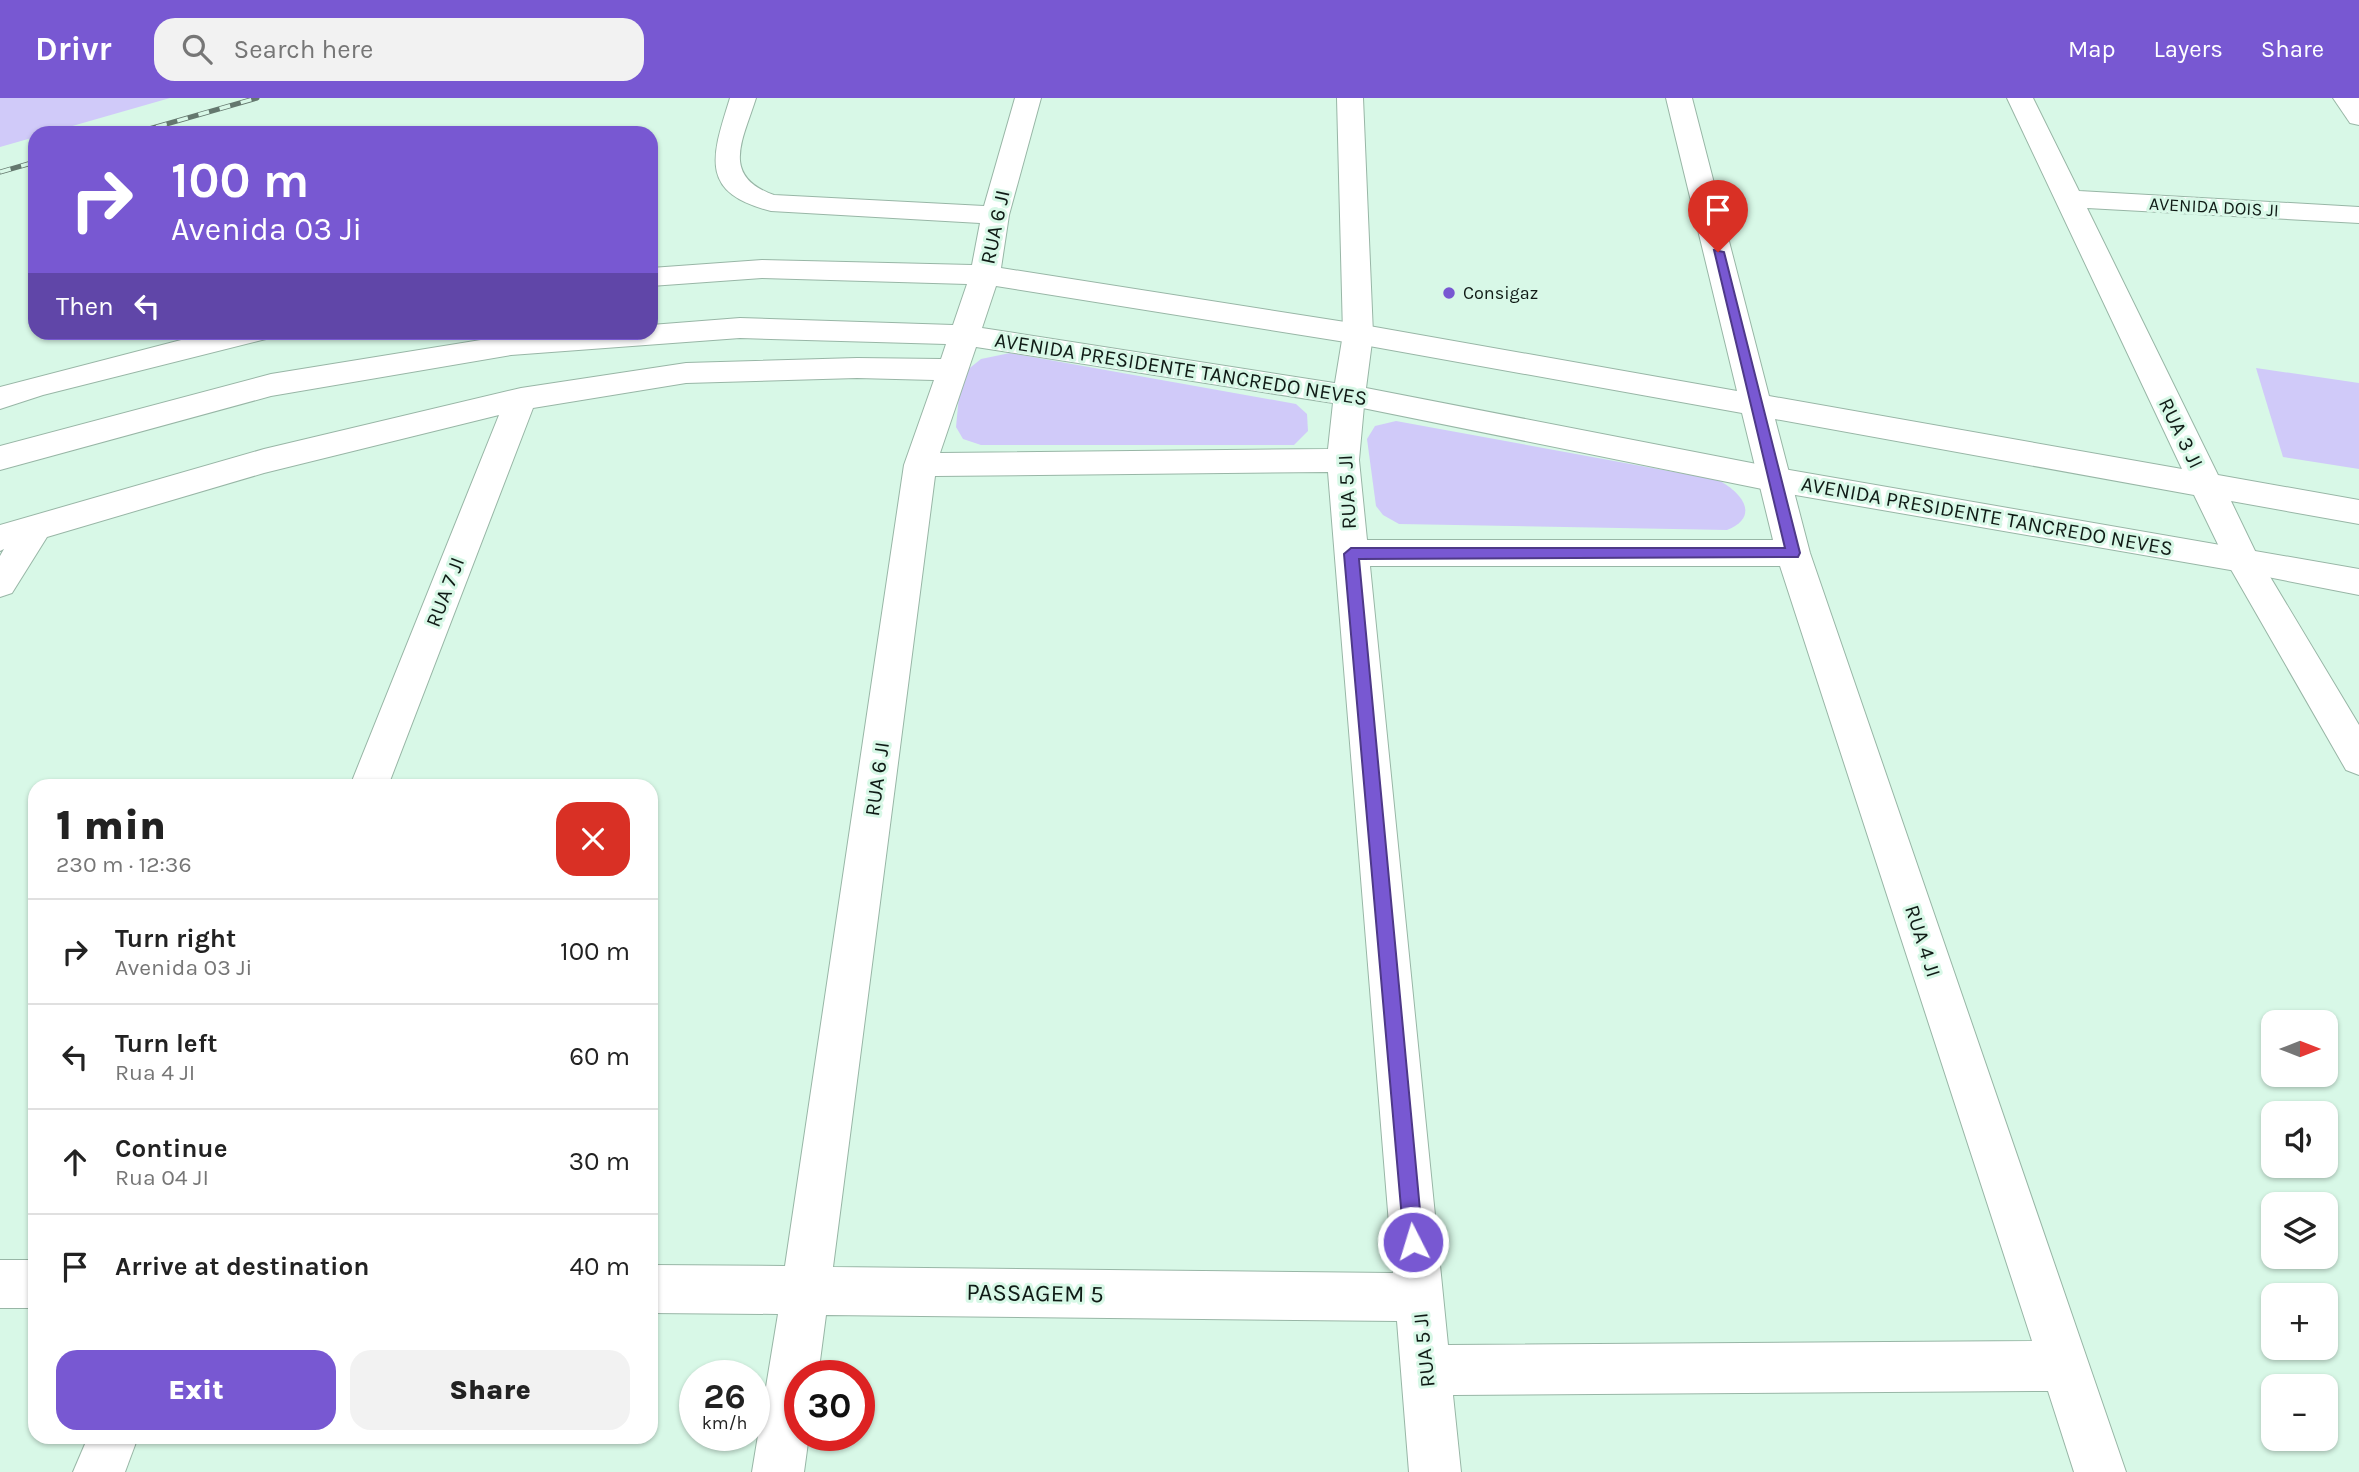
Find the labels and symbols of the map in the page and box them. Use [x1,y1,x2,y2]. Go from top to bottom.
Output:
pin [1688,180,1748,252]
street label: RUA 6 JI [975,188,1015,266]
street label: AVENIDA DOIS JI [2149,193,2279,221]
place label: Consigaz [1463,282,1538,304]
marker: Consigaz [1441,285,1457,301]
street label: AVENIDA PRESIDENTE TANCREDO NEVES [993,328,1369,410]
street label: RUA 3 JI [2154,394,2208,472]
street label: RUA 5 JI [1333,454,1361,530]
street label: AVENIDA PRESIDENTE TANCREDO NEVES [1799,471,2175,561]
street label: RUA 7 JI [421,554,469,630]
street label: RUA 6 JI [860,740,894,818]
street label: RUA 4 JI [1900,902,1946,980]
north arrow [2261,1010,2338,1087]
position arrow [1376,1205,1450,1279]
street label: PASSAGEM 5 [966,1278,1104,1308]
street label: RUA 5 JI [1408,1312,1440,1388]
speed limit sign: 30 [784,1360,875,1451]

